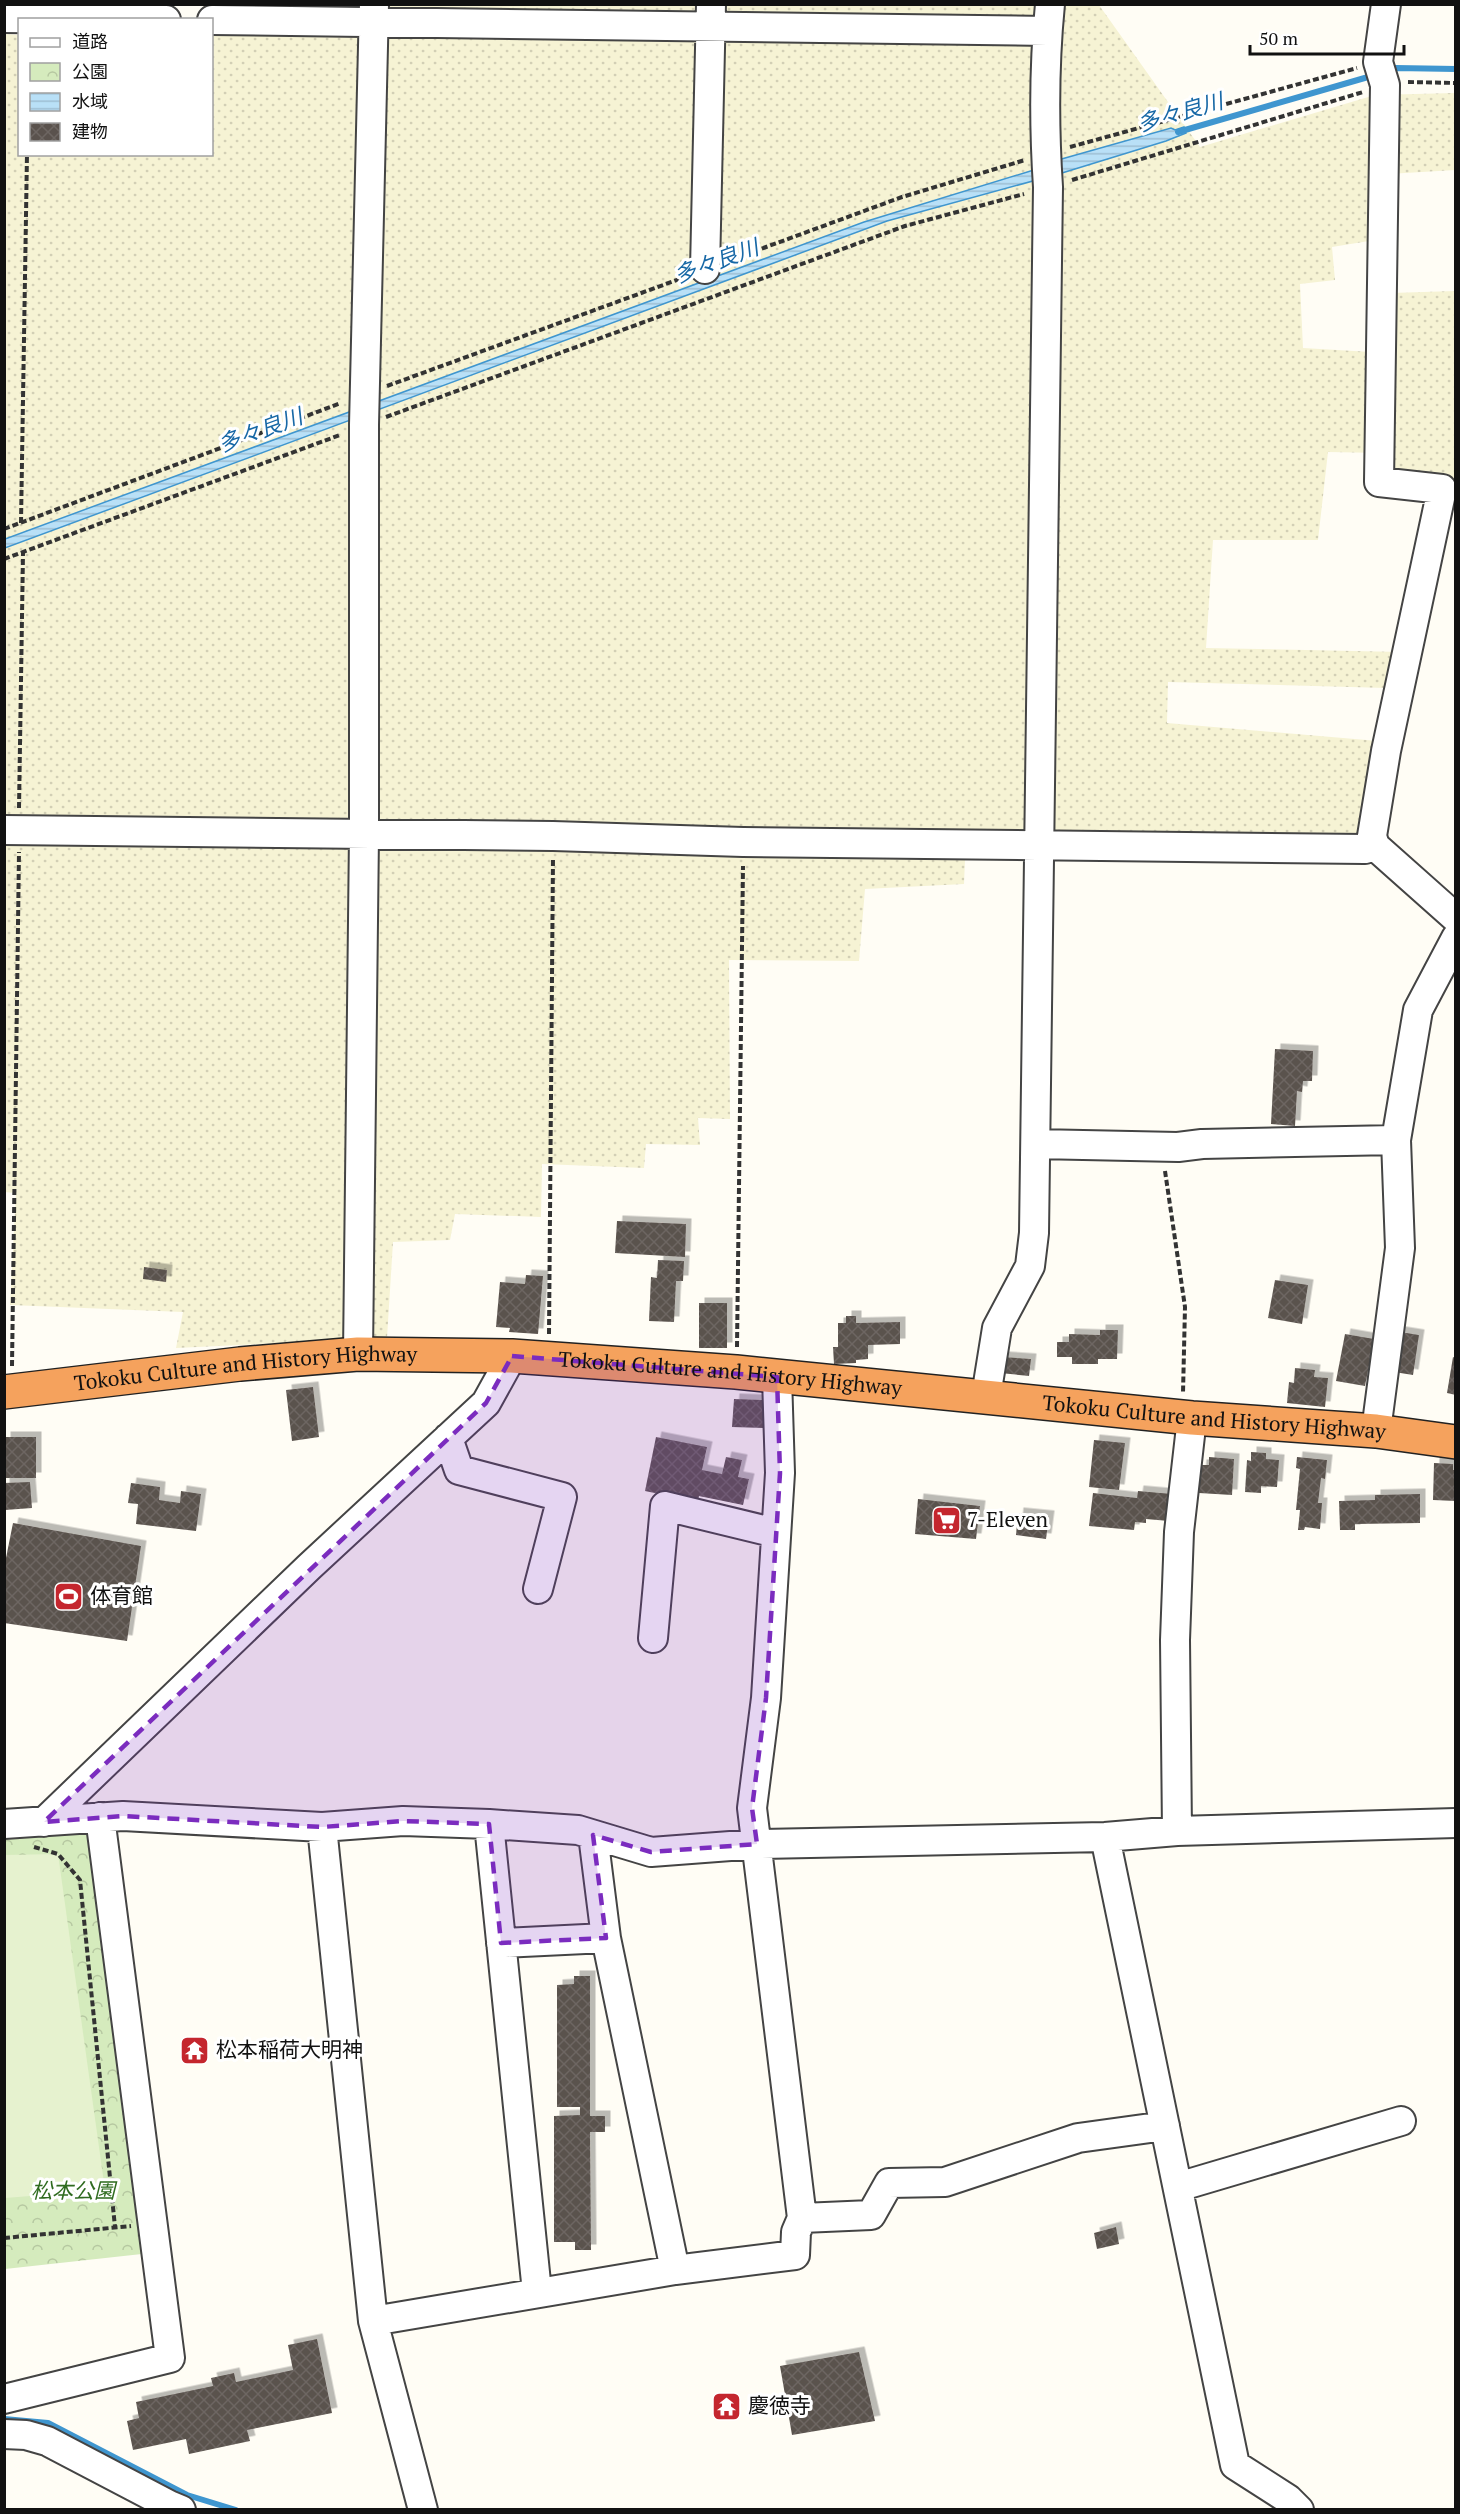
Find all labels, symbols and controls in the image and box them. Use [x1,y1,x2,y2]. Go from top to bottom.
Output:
legend [18,18,213,156]
scale bar [1250,18,1404,56]
text: 50 m [1259,26,1299,50]
text: 道路 [72,29,108,53]
text: 公園 [72,59,108,83]
water label: 多々良川 [1134,85,1228,138]
text: 水域 [72,89,108,113]
text: 建物 [72,119,108,143]
water label: 多々良川 [670,231,764,289]
water label: 多々良川 [214,400,308,458]
street label: Tokoku Culture and History Highway [72,1339,418,1397]
street label: Tokoku Culture and History Highway [557,1344,904,1402]
street label: Tokoku Culture and History Highway [1041,1388,1388,1445]
supermarket icon: 7-Eleven [930,1504,962,1536]
place label: 7-Eleven [967,1505,1049,1533]
sports icon: 体育館 [53,1580,85,1612]
place label: 体育館 [90,1581,153,1609]
temple icon: 松本稲荷大明神 [179,2034,211,2066]
place label: 松本稲荷大明神 [216,2035,363,2063]
park label: 松本公園 [31,2176,118,2204]
temple icon: 慶徳寺 [711,2390,743,2422]
place label: 慶徳寺 [748,2391,811,2419]

